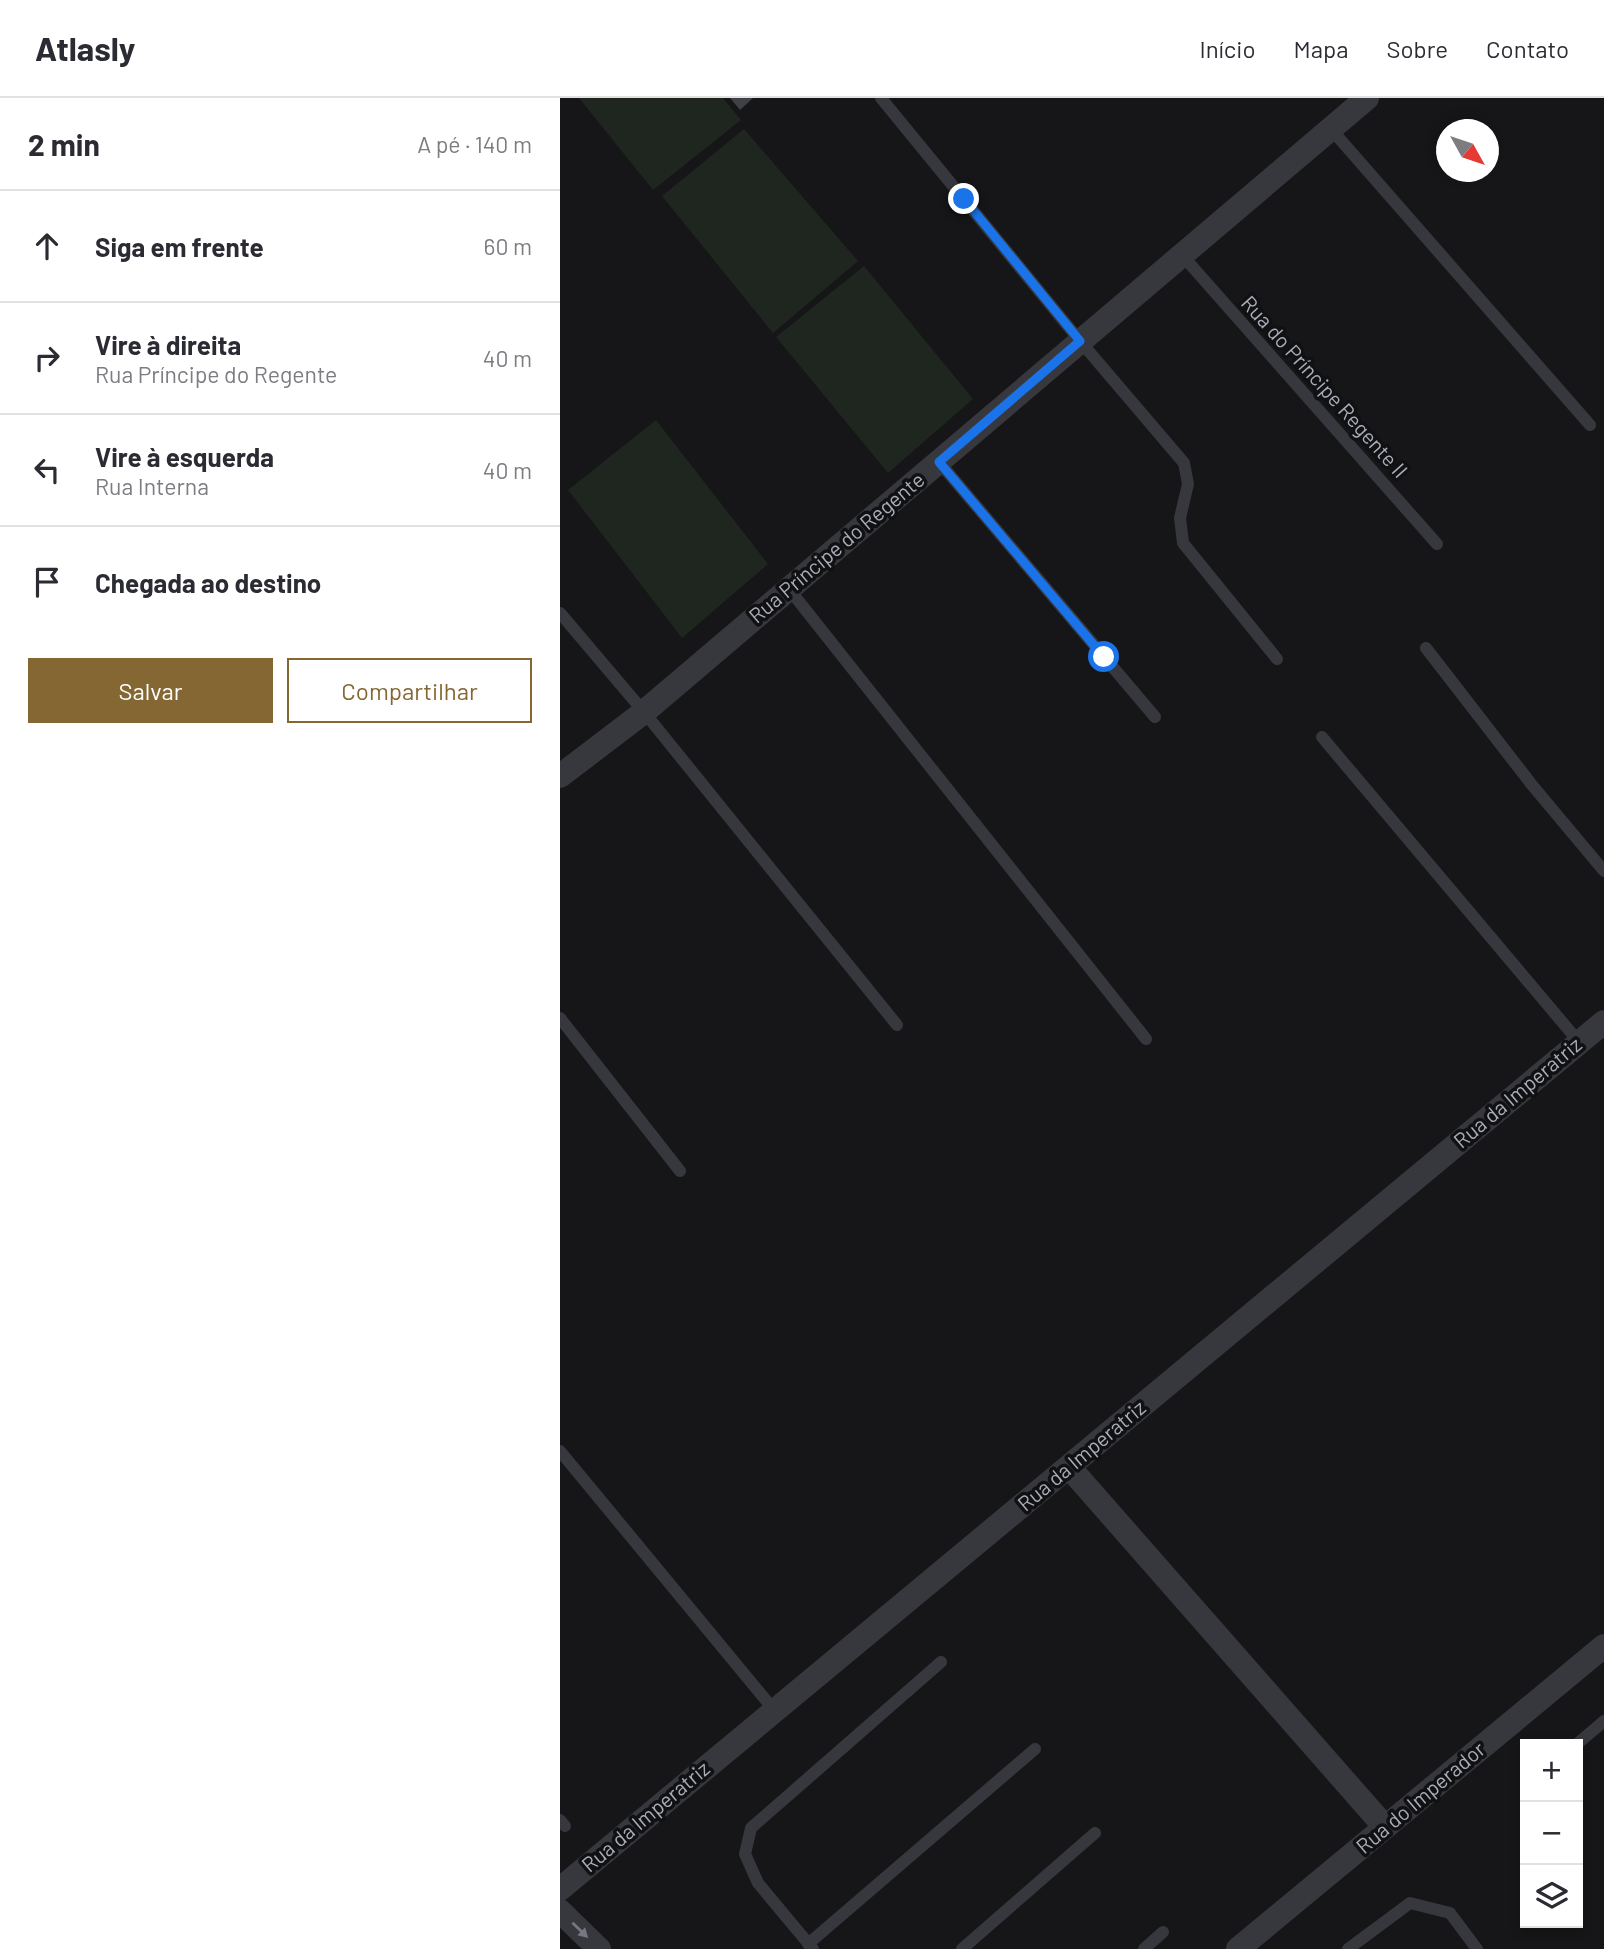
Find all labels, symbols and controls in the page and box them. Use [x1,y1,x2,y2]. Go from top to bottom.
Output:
text: Atlasly [35,28,135,68]
text: Início [1200,34,1256,63]
text: Mapa [1294,34,1348,63]
text: Sobre [1386,34,1448,63]
text: Contato [1486,34,1569,63]
north arrow [1436,119,1499,182]
text: 2 min [28,126,100,162]
text: A pé · 140 m [417,130,532,158]
route end [948,183,979,214]
icon: ahead [28,227,66,265]
text: Siga em frente [95,231,264,262]
text: 60 m [484,232,532,260]
street label: Rua do Príncipe Regente II [1237,290,1413,482]
text: Vire à direita [95,329,241,360]
icon: right [28,339,66,377]
text: 40 m [483,344,532,372]
text: Rua Príncipe do Regente [95,360,337,388]
text: Vire à esquerda [95,441,274,472]
icon: left [28,451,66,489]
text: 40 m [483,456,532,484]
street label: Rua Príncipe do Regente [743,466,929,628]
text: Rua Interna [95,472,209,500]
icon: arrive [28,563,66,601]
text: Chegada ao destino [95,567,321,598]
route start [1088,641,1119,672]
button: Salvar [28,658,273,723]
button: Compartilhar [287,658,532,723]
street label: Rua da Imperatriz [1448,1031,1586,1153]
street label: Rua da Imperatriz [1012,1394,1150,1516]
street label: Rua do Imperador [1351,1735,1490,1858]
map controls [1520,1739,1583,1928]
button: + [1520,1739,1583,1802]
street label: Rua da Imperatriz [576,1755,714,1877]
button: − [1520,1802,1583,1865]
button: layers [1520,1865,1583,1928]
one-way arrow [571,1921,587,1938]

